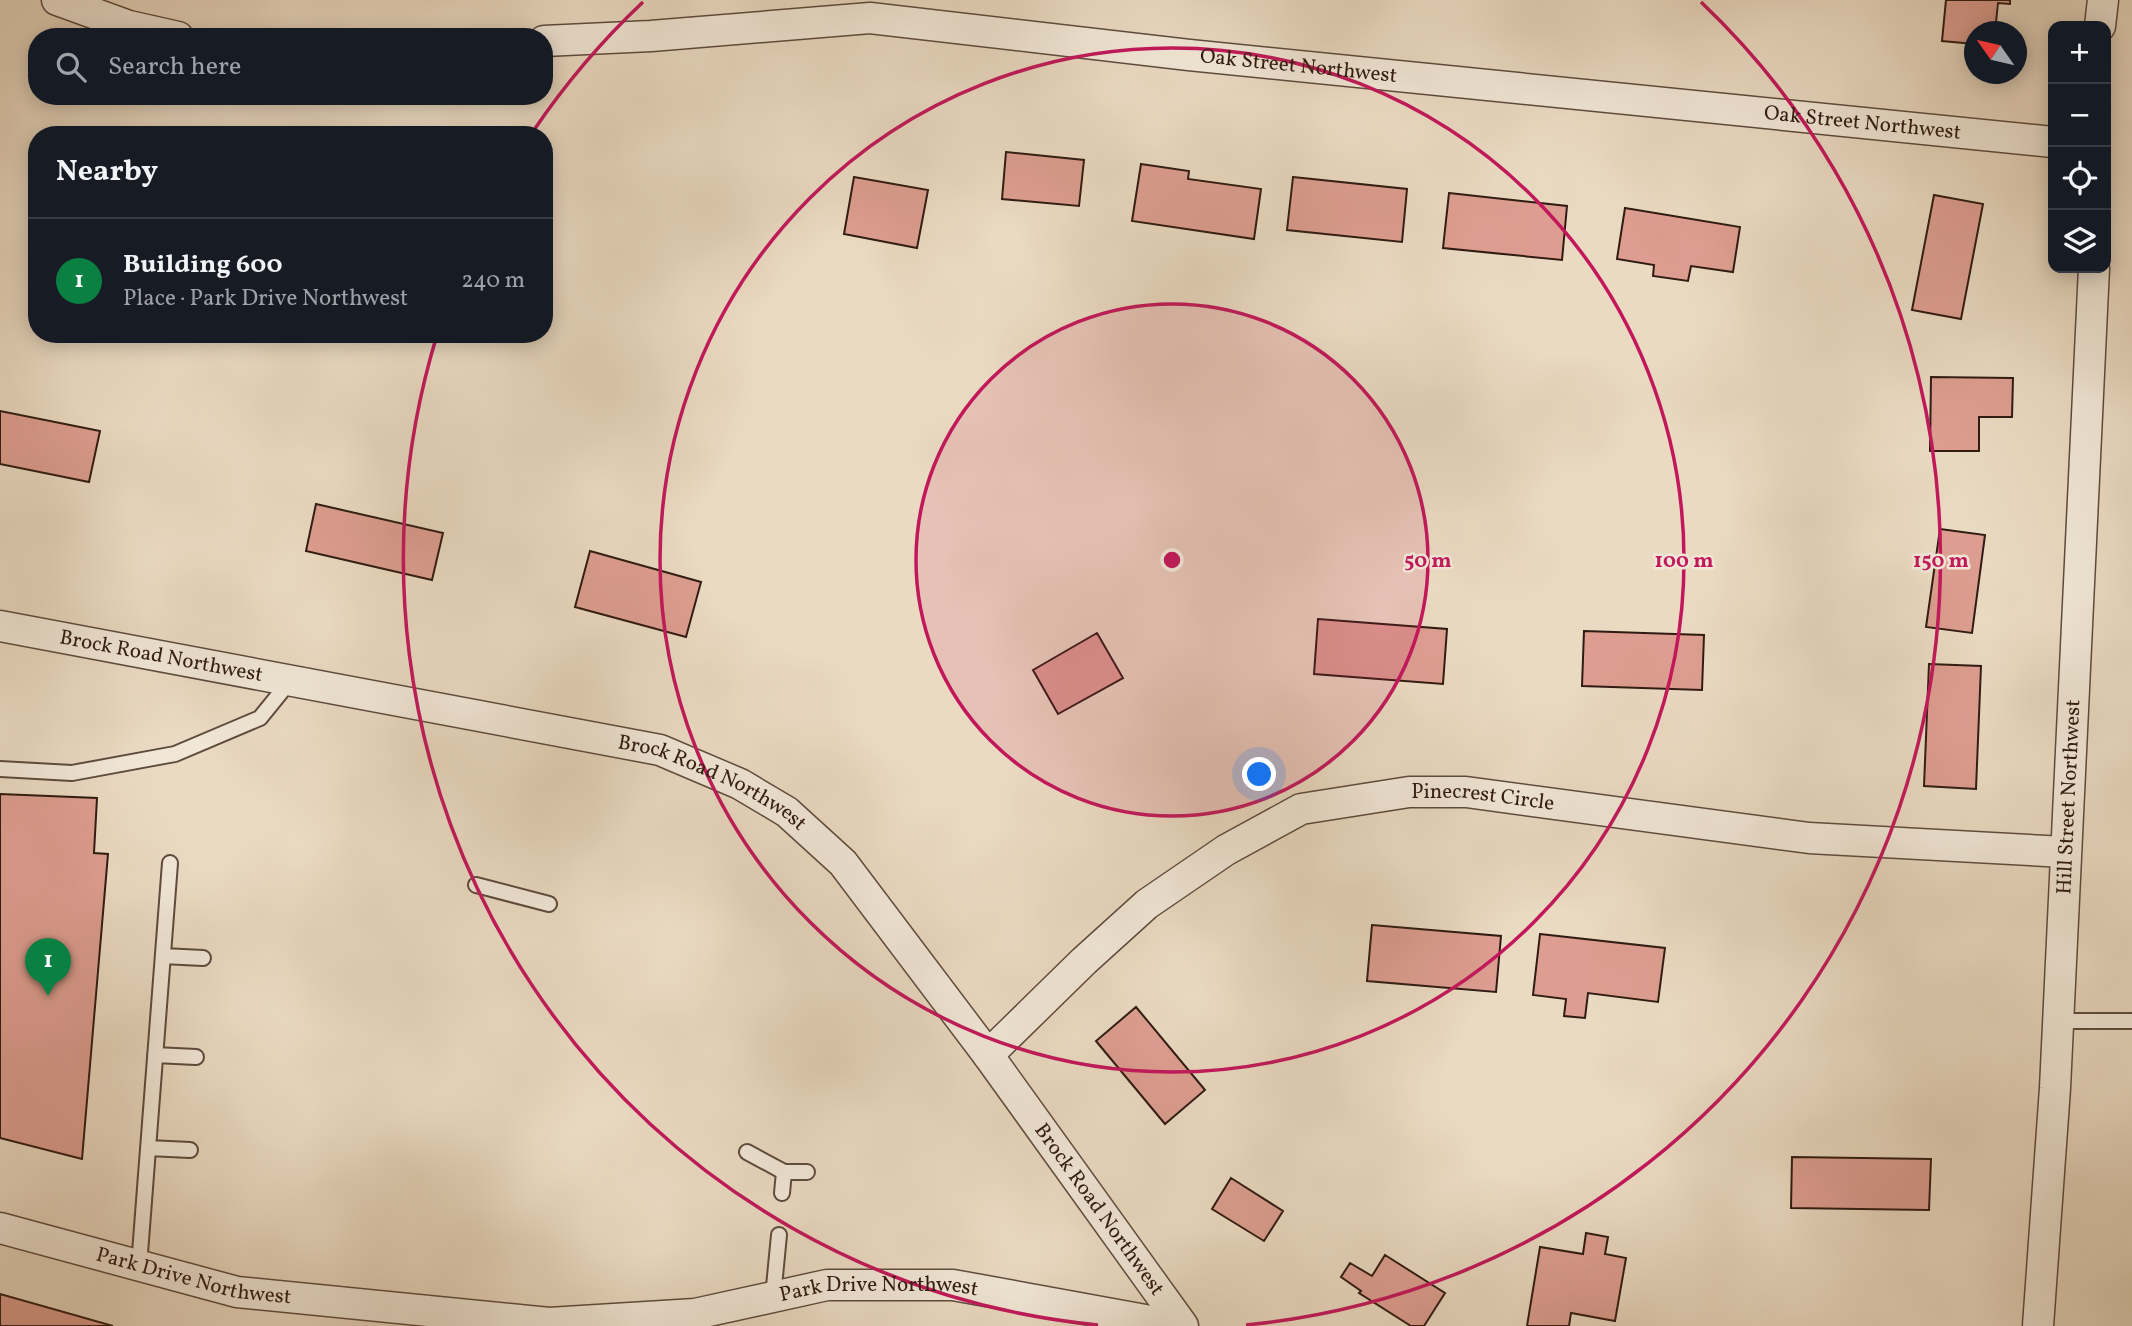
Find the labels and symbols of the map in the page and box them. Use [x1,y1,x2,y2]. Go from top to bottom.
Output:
north arrow [1964,21,2027,84]
street label: Oak Street Northwest [1199,42,1398,90]
street label: Oak Street Northwest [1763,98,1962,147]
text: 50 m [1404,547,1452,576]
text: 100 m [1654,547,1714,576]
text: 150 m [1913,547,1969,576]
centre of rings [1160,548,1184,572]
street label: Brock Road Northwest [57,623,265,690]
street label: Hill Street Northwest [2050,699,2088,895]
street label: Brock Road Northwest [615,728,813,838]
your location [1242,757,1276,791]
street label: Pinecrest Circle [1411,777,1556,818]
pin: 1 [25,938,71,996]
street label: Brock Road Northwest [1027,1117,1171,1302]
street label: Park Drive Northwest [93,1240,293,1312]
street label: Park Drive Northwest [777,1271,981,1310]

